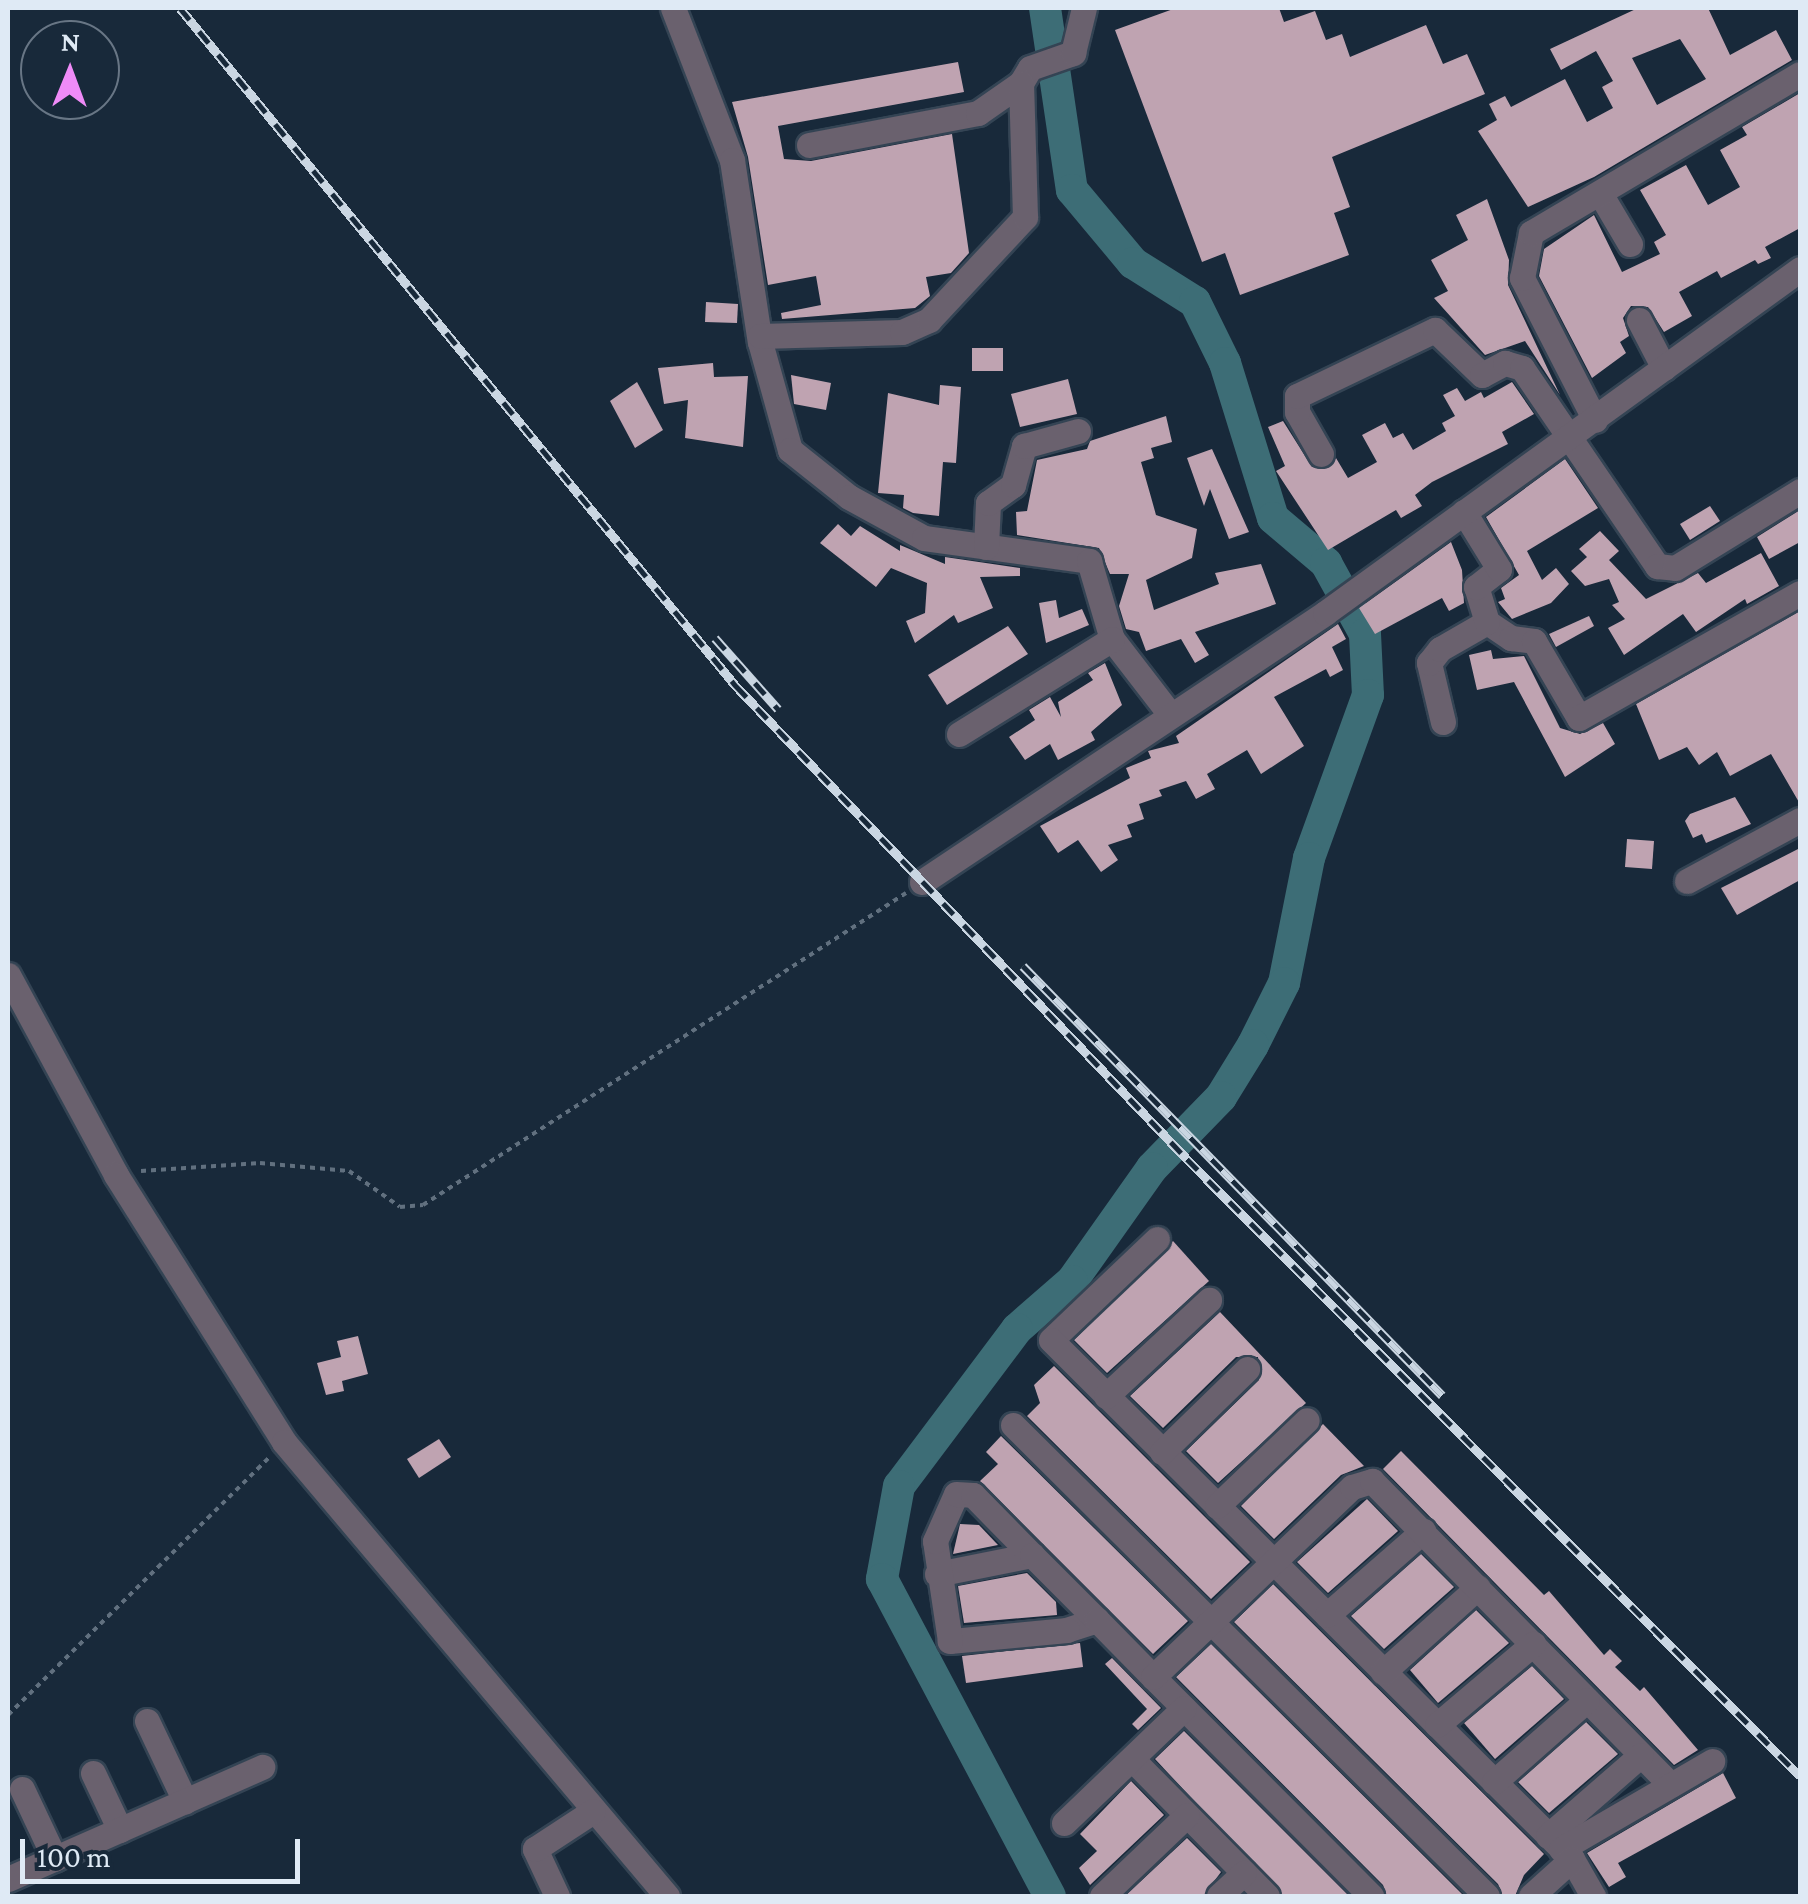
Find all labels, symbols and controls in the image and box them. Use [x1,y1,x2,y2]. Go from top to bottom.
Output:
north arrow [20,20,120,120]
text: N [61,26,80,57]
scale bar [25,1819,305,1881]
text: 100 m [37,1840,111,1873]

